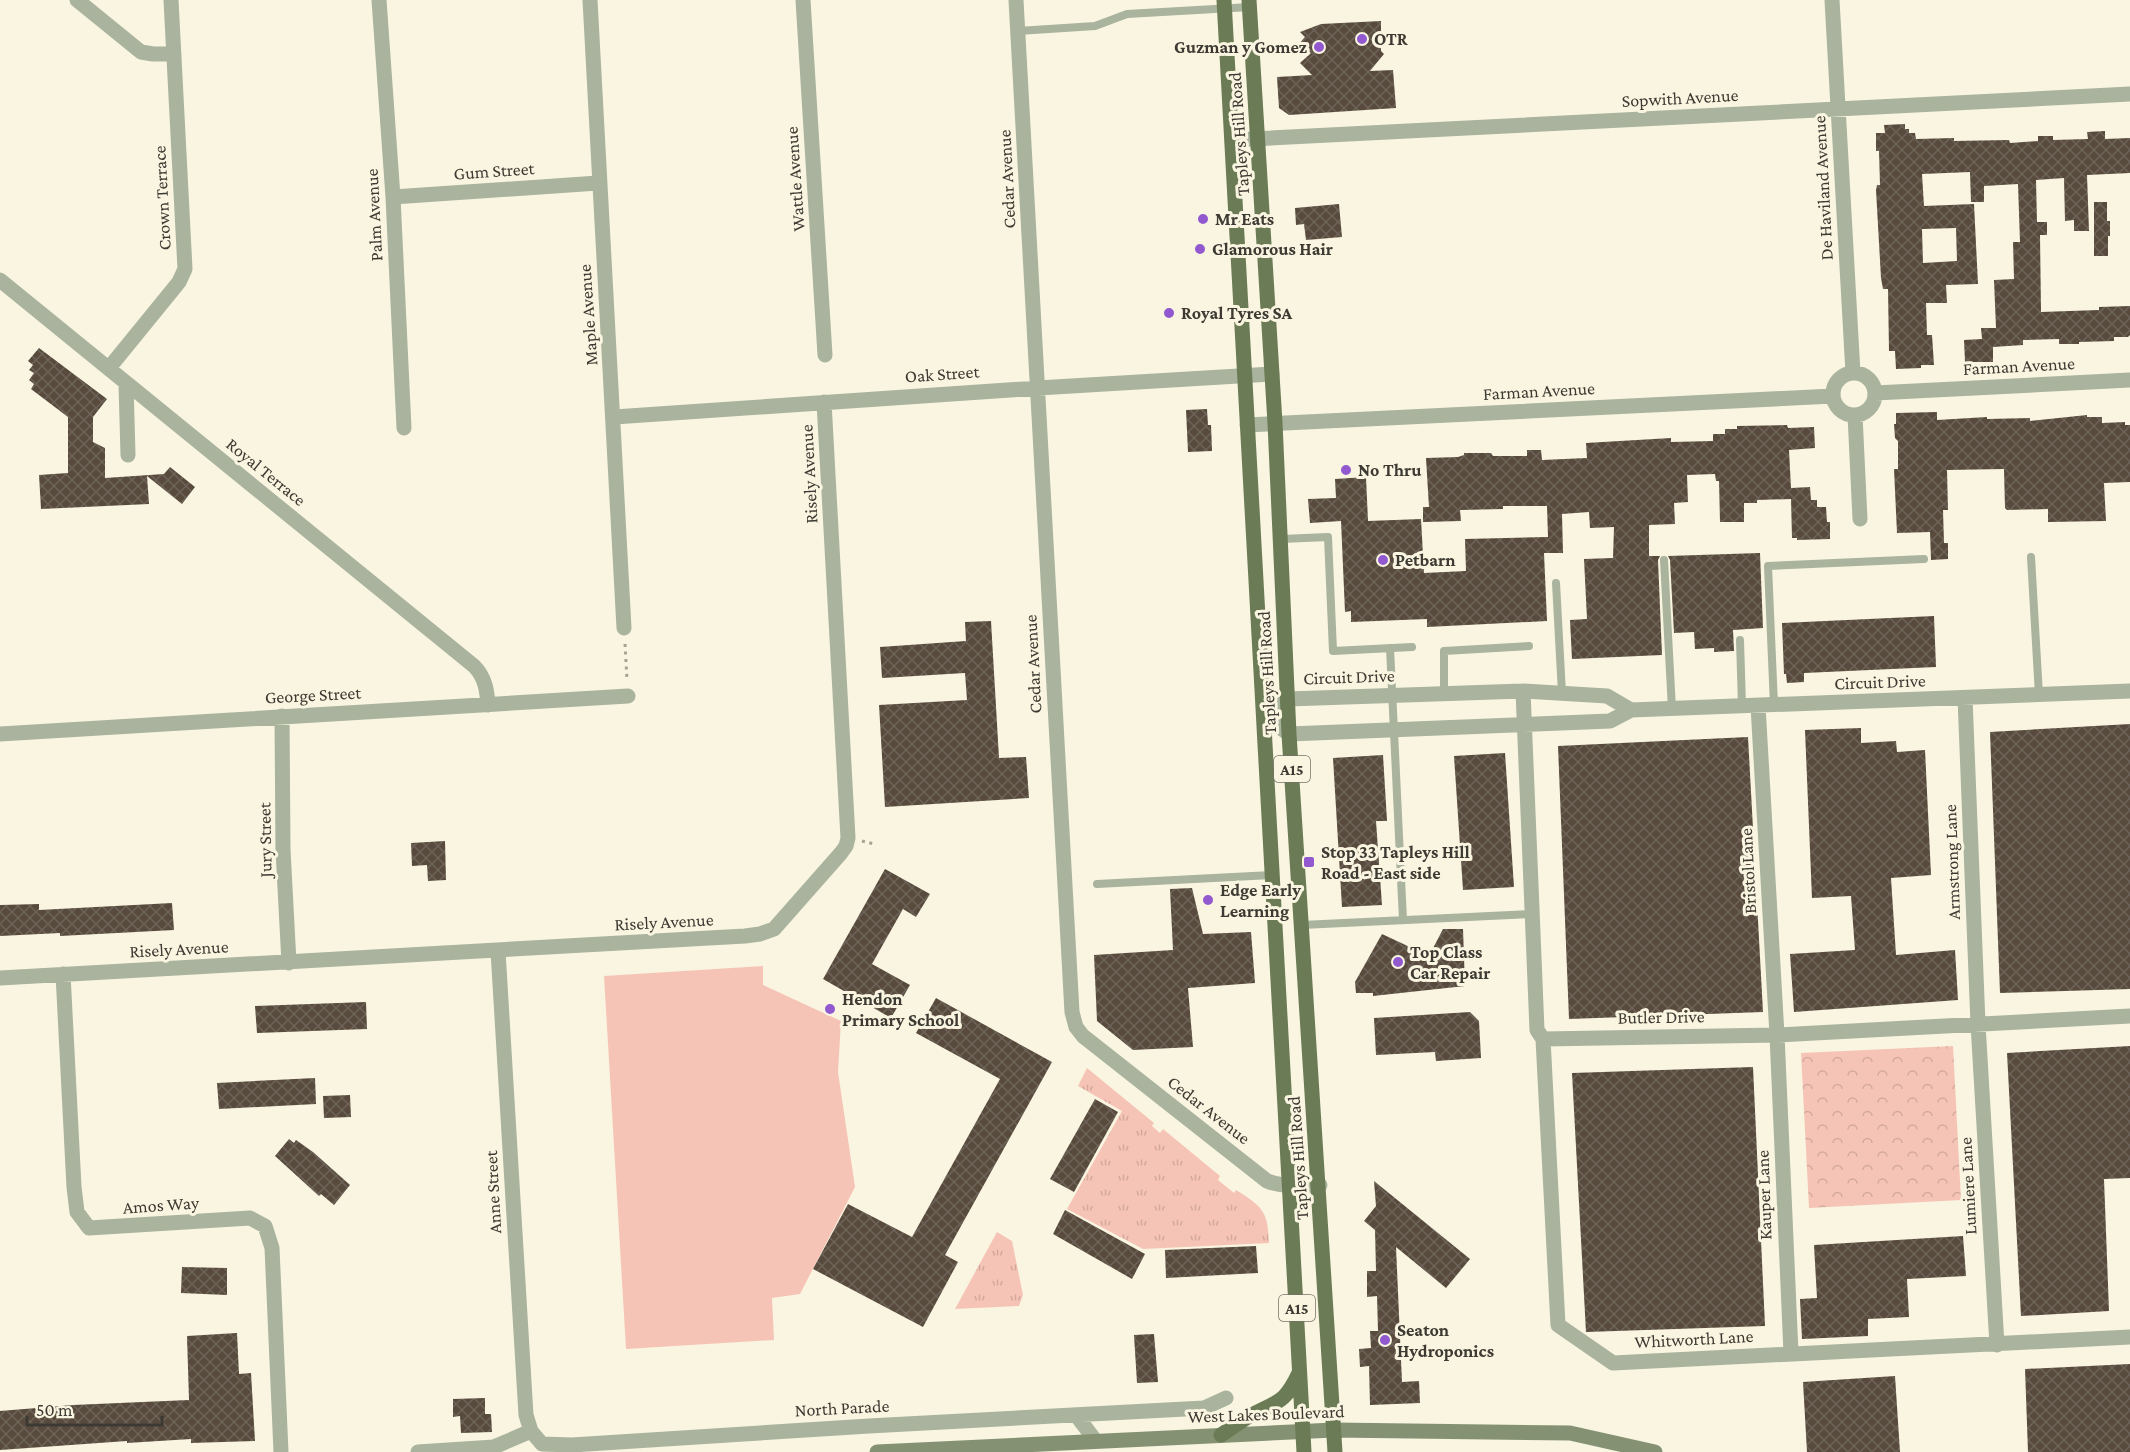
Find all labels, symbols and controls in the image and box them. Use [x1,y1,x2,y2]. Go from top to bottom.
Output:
place label: OTR [1374,29,1409,49]
marker: OTR [1355,32,1369,46]
place label: Guzman y Gomez [1174,37,1307,57]
marker: Guzman y Gomez [1312,40,1326,54]
street label: Tapleys Hill Road [1225,71,1253,197]
street label: Sopwith Avenue [1621,85,1739,111]
street label: De Haviland Avenue [1809,115,1837,261]
street label: Wattle Avenue [781,126,809,232]
street label: Cedar Avenue [994,129,1020,229]
street label: Crown Terrace [149,145,175,251]
street label: Gum Street [453,158,536,184]
street label: Palm Avenue [362,168,386,262]
place label: Mr Eats [1215,209,1274,229]
marker: Mr Eats [1196,212,1210,226]
place label: Glamorous Hair [1212,239,1333,259]
marker: Glamorous Hair [1193,242,1207,256]
street label: Maple Avenue [574,263,602,366]
place label: Royal Tyres SA [1181,303,1292,323]
marker: Royal Tyres SA [1162,306,1176,320]
street label: Farman Avenue [1963,353,2076,379]
street label: Oak Street [904,361,981,387]
street label: Farman Avenue [1483,378,1596,404]
street label: Risely Avenue [796,424,822,524]
street label: Royal Terrace [222,434,310,510]
place label: No Thru [1358,460,1422,480]
marker: No Thru [1339,463,1353,477]
place label: Petbarn [1395,550,1456,570]
marker: Petbarn [1376,553,1390,567]
street label: Tapleys Hill Road [1254,610,1280,735]
street label: Cedar Avenue [1020,614,1046,714]
street label: Circuit Drive [1303,665,1395,689]
street label: Circuit Drive [1834,670,1926,694]
street label: George Street [264,682,363,708]
road number: A15 [1274,756,1310,782]
street label: Jury Street [254,801,276,880]
street label: Armstrong Lane [1940,804,1964,920]
street label: Bristol Lane [1736,828,1760,914]
place label: Stop 33 Tapleys Hill Road - East side [1321,842,1470,883]
marker: Stop 33 Tapleys Hill Road - East side [1302,855,1316,869]
place label: Edge Early Learning [1220,880,1301,921]
marker: Edge Early Learning [1201,893,1215,907]
street label: Risely Avenue [614,909,714,935]
street label: Risely Avenue [129,936,229,962]
place label: Top Class Car Repair [1410,942,1490,983]
marker: Top Class Car Repair [1391,955,1405,969]
place label: Hendon Primary School [842,989,959,1030]
marker: Hendon Primary School [823,1002,837,1016]
street label: Butler Drive [1617,1006,1705,1028]
street label: Cedar Avenue [1164,1072,1254,1148]
street label: Tapleys Hill Road [1284,1095,1312,1221]
street label: Lumiere Lane [1955,1137,1981,1235]
street label: Anne Street [481,1149,505,1234]
street label: Kauper Lane [1752,1150,1776,1240]
street label: Amos Way [122,1192,200,1218]
road number: A15 [1279,1295,1315,1321]
place label: Seaton Hydroponics [1397,1320,1494,1361]
street label: Whitworth Lane [1634,1326,1754,1352]
marker: Seaton Hydroponics [1378,1333,1392,1347]
scale bar [27,1389,162,1427]
street label: North Parade [794,1396,890,1420]
text: 50 m [36,1400,73,1420]
street label: West Lakes Boulevard [1187,1401,1345,1427]

